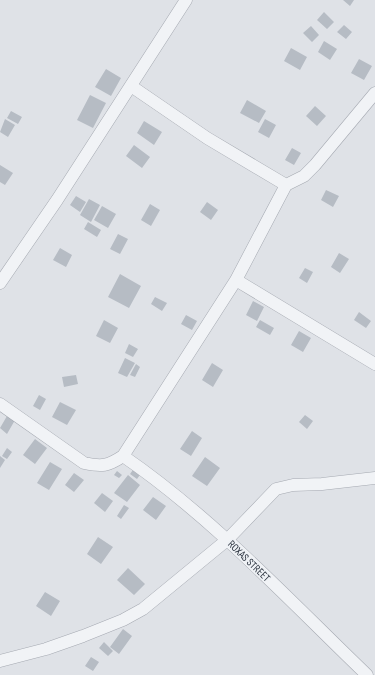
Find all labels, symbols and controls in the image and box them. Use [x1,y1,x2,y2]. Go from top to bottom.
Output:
street label: ROXAS STREET [225,538,273,585]

